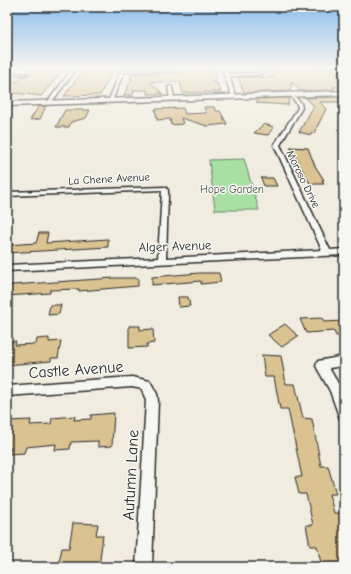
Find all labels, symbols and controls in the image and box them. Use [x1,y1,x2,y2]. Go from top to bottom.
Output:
street label: Moroso Drive [283,148,323,210]
street label: La Chene Avenue [68,170,151,188]
park label: Hope Garden [200,183,264,196]
street label: Alger Avenue [138,237,212,255]
street label: Castle Avenue [28,358,124,382]
street label: Autumn Lane [120,429,142,521]

